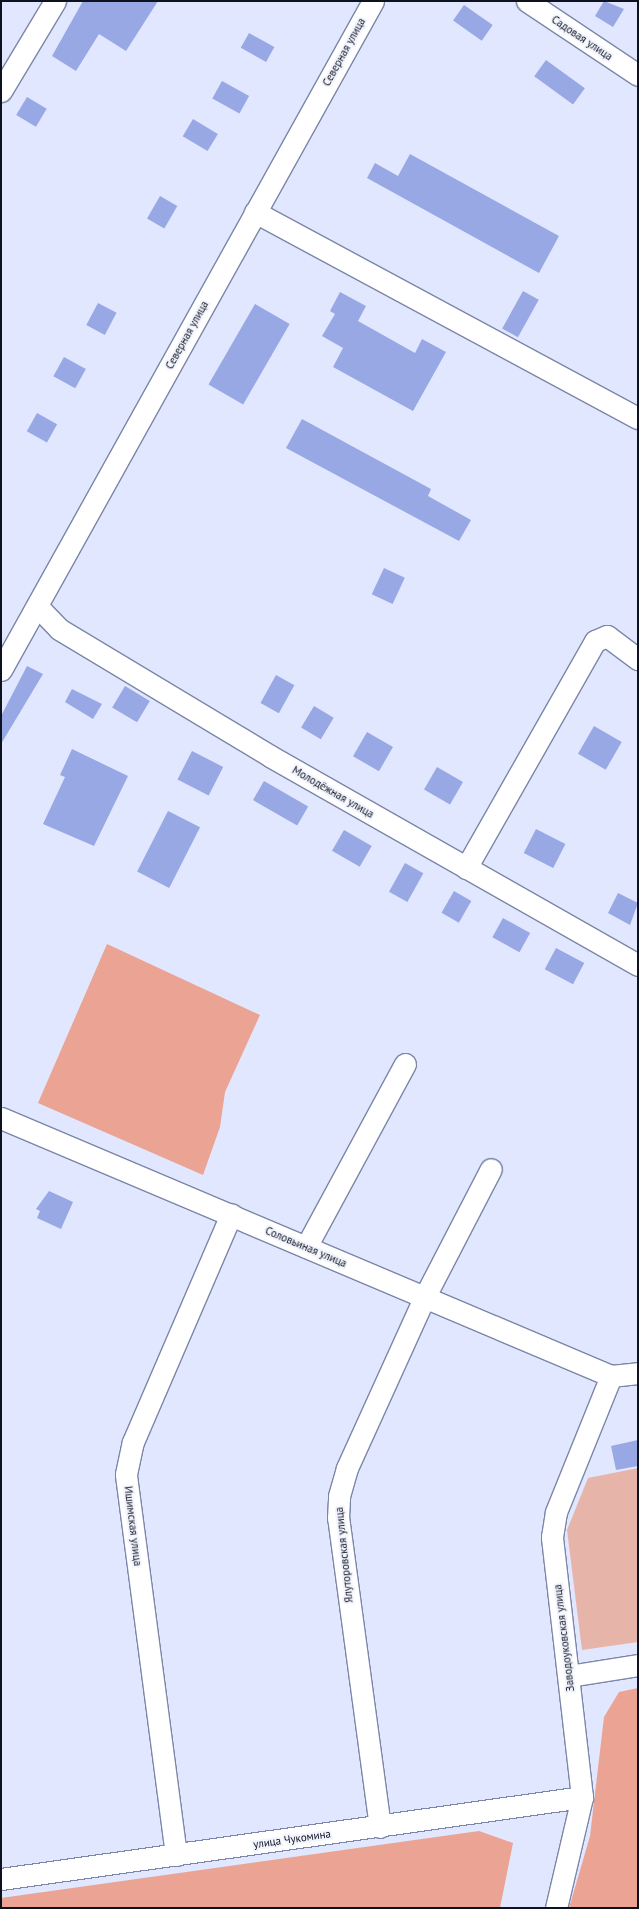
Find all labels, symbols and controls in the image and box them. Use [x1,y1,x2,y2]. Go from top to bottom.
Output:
street label: Садовая улица [549,13,615,63]
street label: Северная улица [320,16,368,88]
street label: Северная улица [163,299,211,371]
street label: Молодёжная улица [290,763,376,821]
street label: Соловьиная улица [263,1224,349,1270]
street label: Ишимская улица [122,1485,144,1567]
street label: Ялуторовская улица [332,1506,356,1604]
street label: Заводоуковская улица [551,1584,577,1692]
street label: улица Чукомина [252,1827,332,1851]

